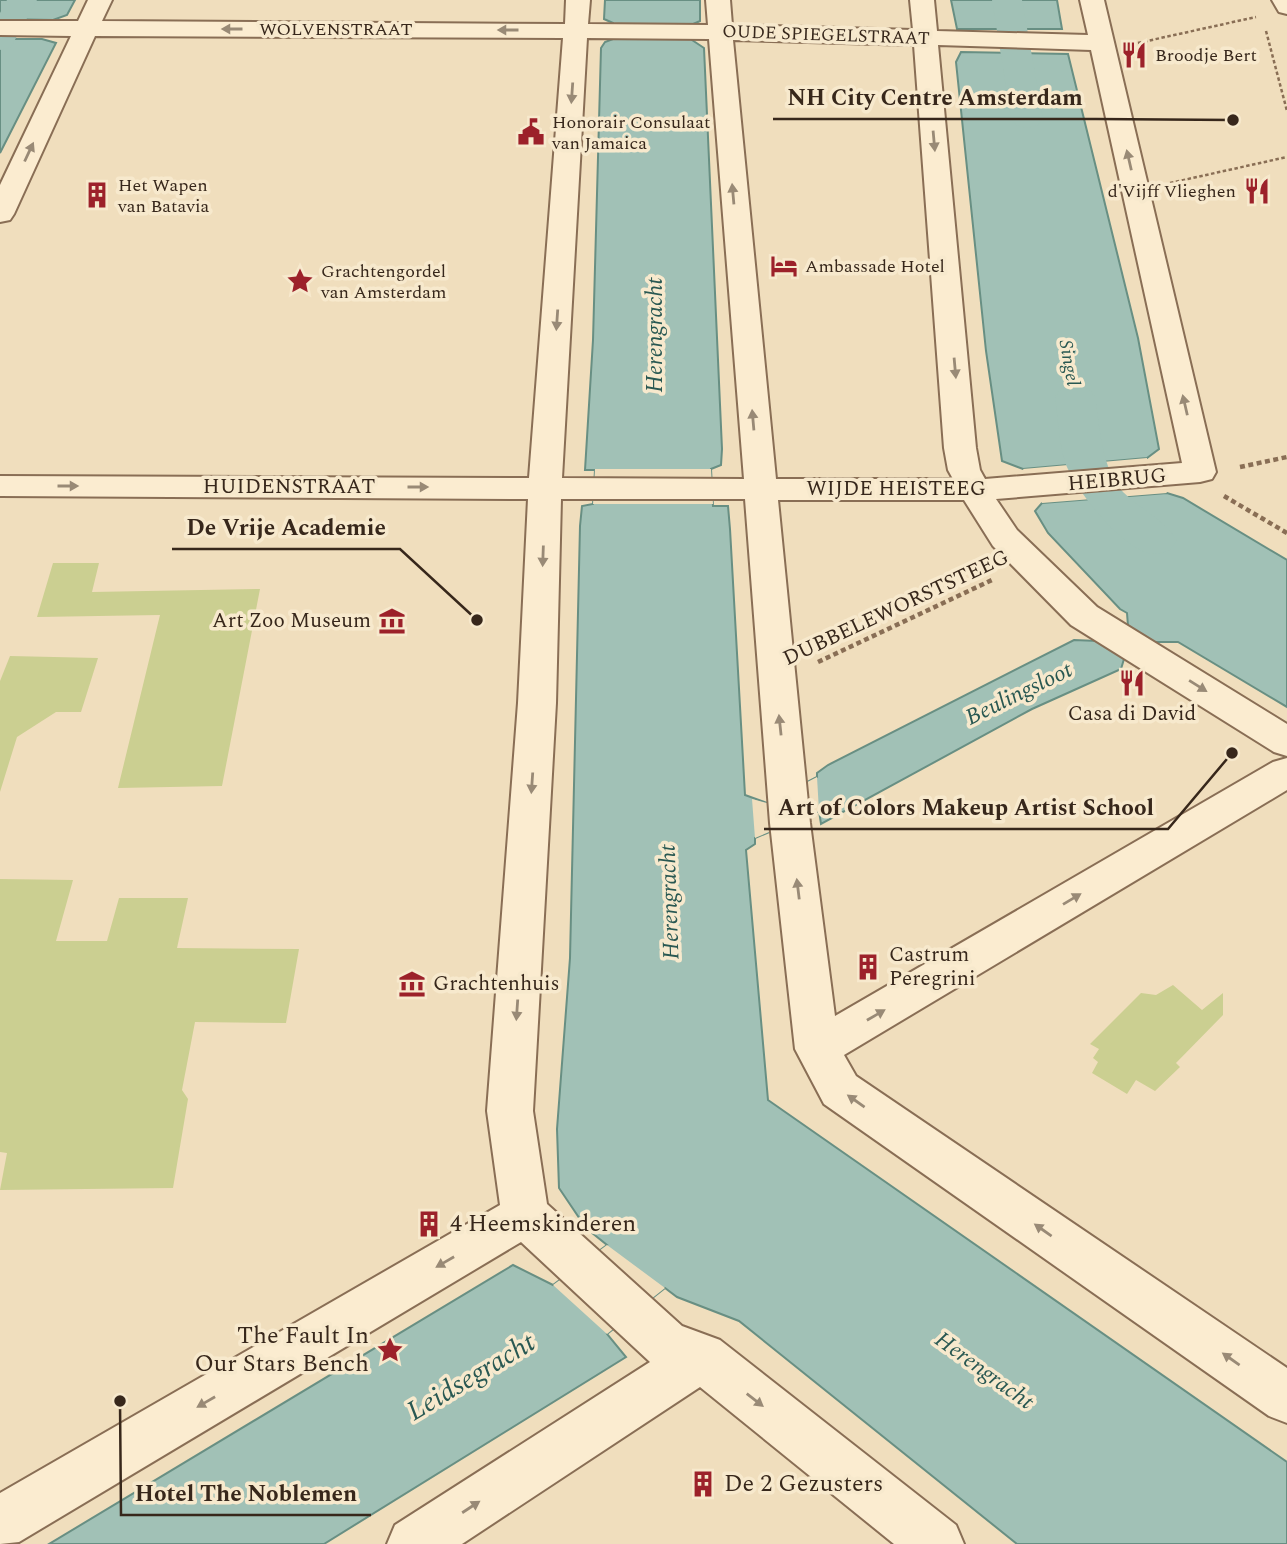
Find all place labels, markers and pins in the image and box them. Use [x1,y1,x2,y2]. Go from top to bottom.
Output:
restaurant icon: Broodje Bert [1119,40,1149,70]
place label: Broodje Bert [1155,42,1257,69]
callout: NH City Centre Amsterdam [773,75,1096,119]
place label: Honorair Consulaat van Jamaica [551,109,710,157]
public building icon: Honorair Consulaat van Jamaica [516,117,546,147]
place label: Het Wapen van Batavia [117,172,210,220]
restaurant icon: d'Vijff Vlieghen [1242,176,1272,206]
place label: d'Vijff Vlieghen [1108,178,1236,205]
building icon: Het Wapen van Batavia [82,180,112,210]
hotel icon: Ambassade Hotel [769,251,799,281]
place label: Ambassade Hotel [805,253,945,280]
place label: Grachtengordel van Amsterdam [320,258,447,306]
place icon: Grachtengordel van Amsterdam [285,266,315,296]
callout: De Vrije Academie [172,505,400,549]
place label: Art Zoo Museum [212,605,371,637]
museum icon: Art Zoo Museum [377,606,407,636]
restaurant icon: Casa di David [1117,668,1147,698]
place label: Casa di David [1068,698,1196,730]
callout: Art of Colors Makeup Artist School [764,785,1168,829]
place label: Castrum Peregrini [889,939,976,995]
building icon: Castrum Peregrini [853,952,883,982]
place label: Grachtenhuis [433,968,560,1000]
museum icon: Grachtenhuis [397,969,427,999]
place label: 4 Heemskinderen [450,1206,636,1242]
building icon: 4 Heemskinderen [414,1209,444,1239]
place label: The Fault In Our Stars Bench [194,1318,369,1382]
place icon: The Fault In Our Stars Bench [375,1335,405,1365]
place label: De 2 Gezusters [724,1466,883,1502]
building icon: De 2 Gezusters [688,1469,718,1499]
callout: Hotel The Noblemen [121,1471,371,1515]

